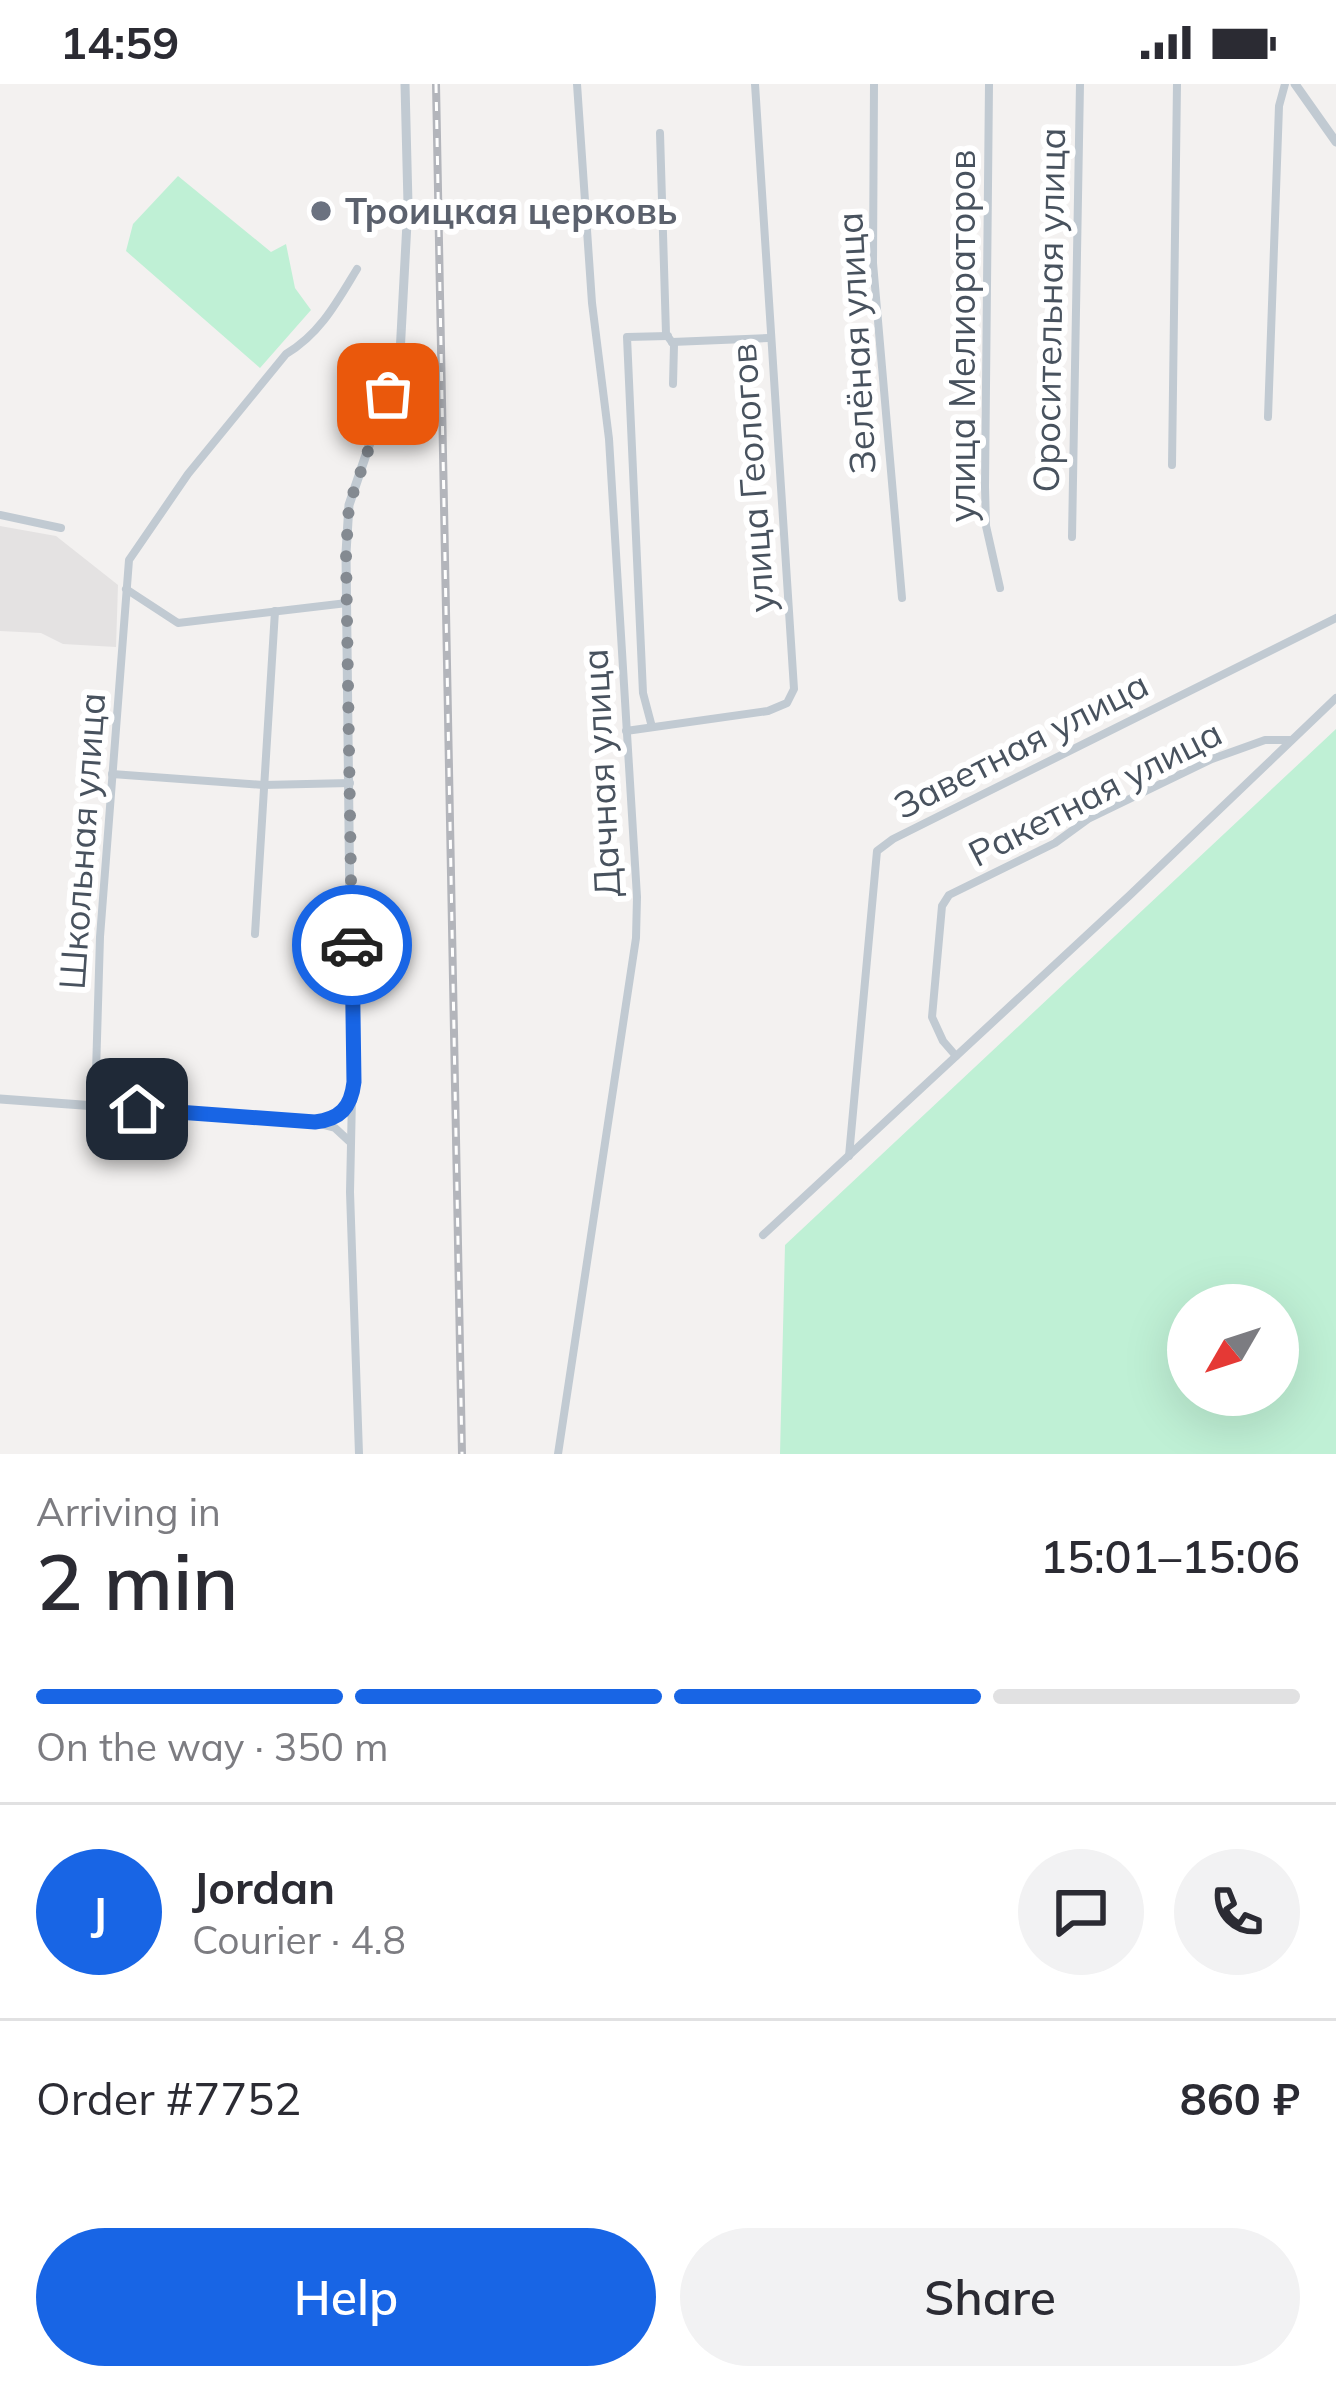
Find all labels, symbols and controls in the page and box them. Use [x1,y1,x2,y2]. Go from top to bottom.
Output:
text: 14:59 [60,14,179,70]
street label: Оросительная улица [1023,127,1074,493]
street label: улица Мелиораторов [939,150,984,522]
place label: Троицкая церковь [345,188,677,233]
marker: Троицкая церковь [308,198,334,224]
street label: Зелёная улица [826,211,885,475]
street label: улица Геологов [720,342,783,614]
pin [337,343,439,445]
icon: bag [355,361,421,427]
street label: Дачная улица [572,648,629,898]
street label: Заветная улица [886,661,1155,828]
street label: Школьная улица [49,691,114,991]
street label: Ракетная улица [961,709,1229,876]
courier [292,885,412,1005]
icon: car [319,912,385,978]
pin [86,1058,188,1160]
icon: home [104,1076,170,1142]
north arrow [1167,1284,1299,1416]
map controls [1167,1284,1299,1416]
text: Arriving in [36,1487,221,1536]
text: 15:01–15:06 [1040,1528,1300,1584]
text: 2 min [36,1532,239,1630]
text: On the way · 350 m [36,1722,388,1771]
button: chat [1018,1849,1144,1975]
button: phone [1174,1849,1300,1975]
text: Jordan [192,1859,335,1915]
text: J [91,1884,107,1940]
text: Courier · 4.8 [192,1915,406,1964]
text: Order #7752 [36,2070,301,2126]
text: 860 ₽ [1180,2070,1300,2126]
button: Help [36,2228,656,2366]
button: Share [680,2228,1300,2366]

